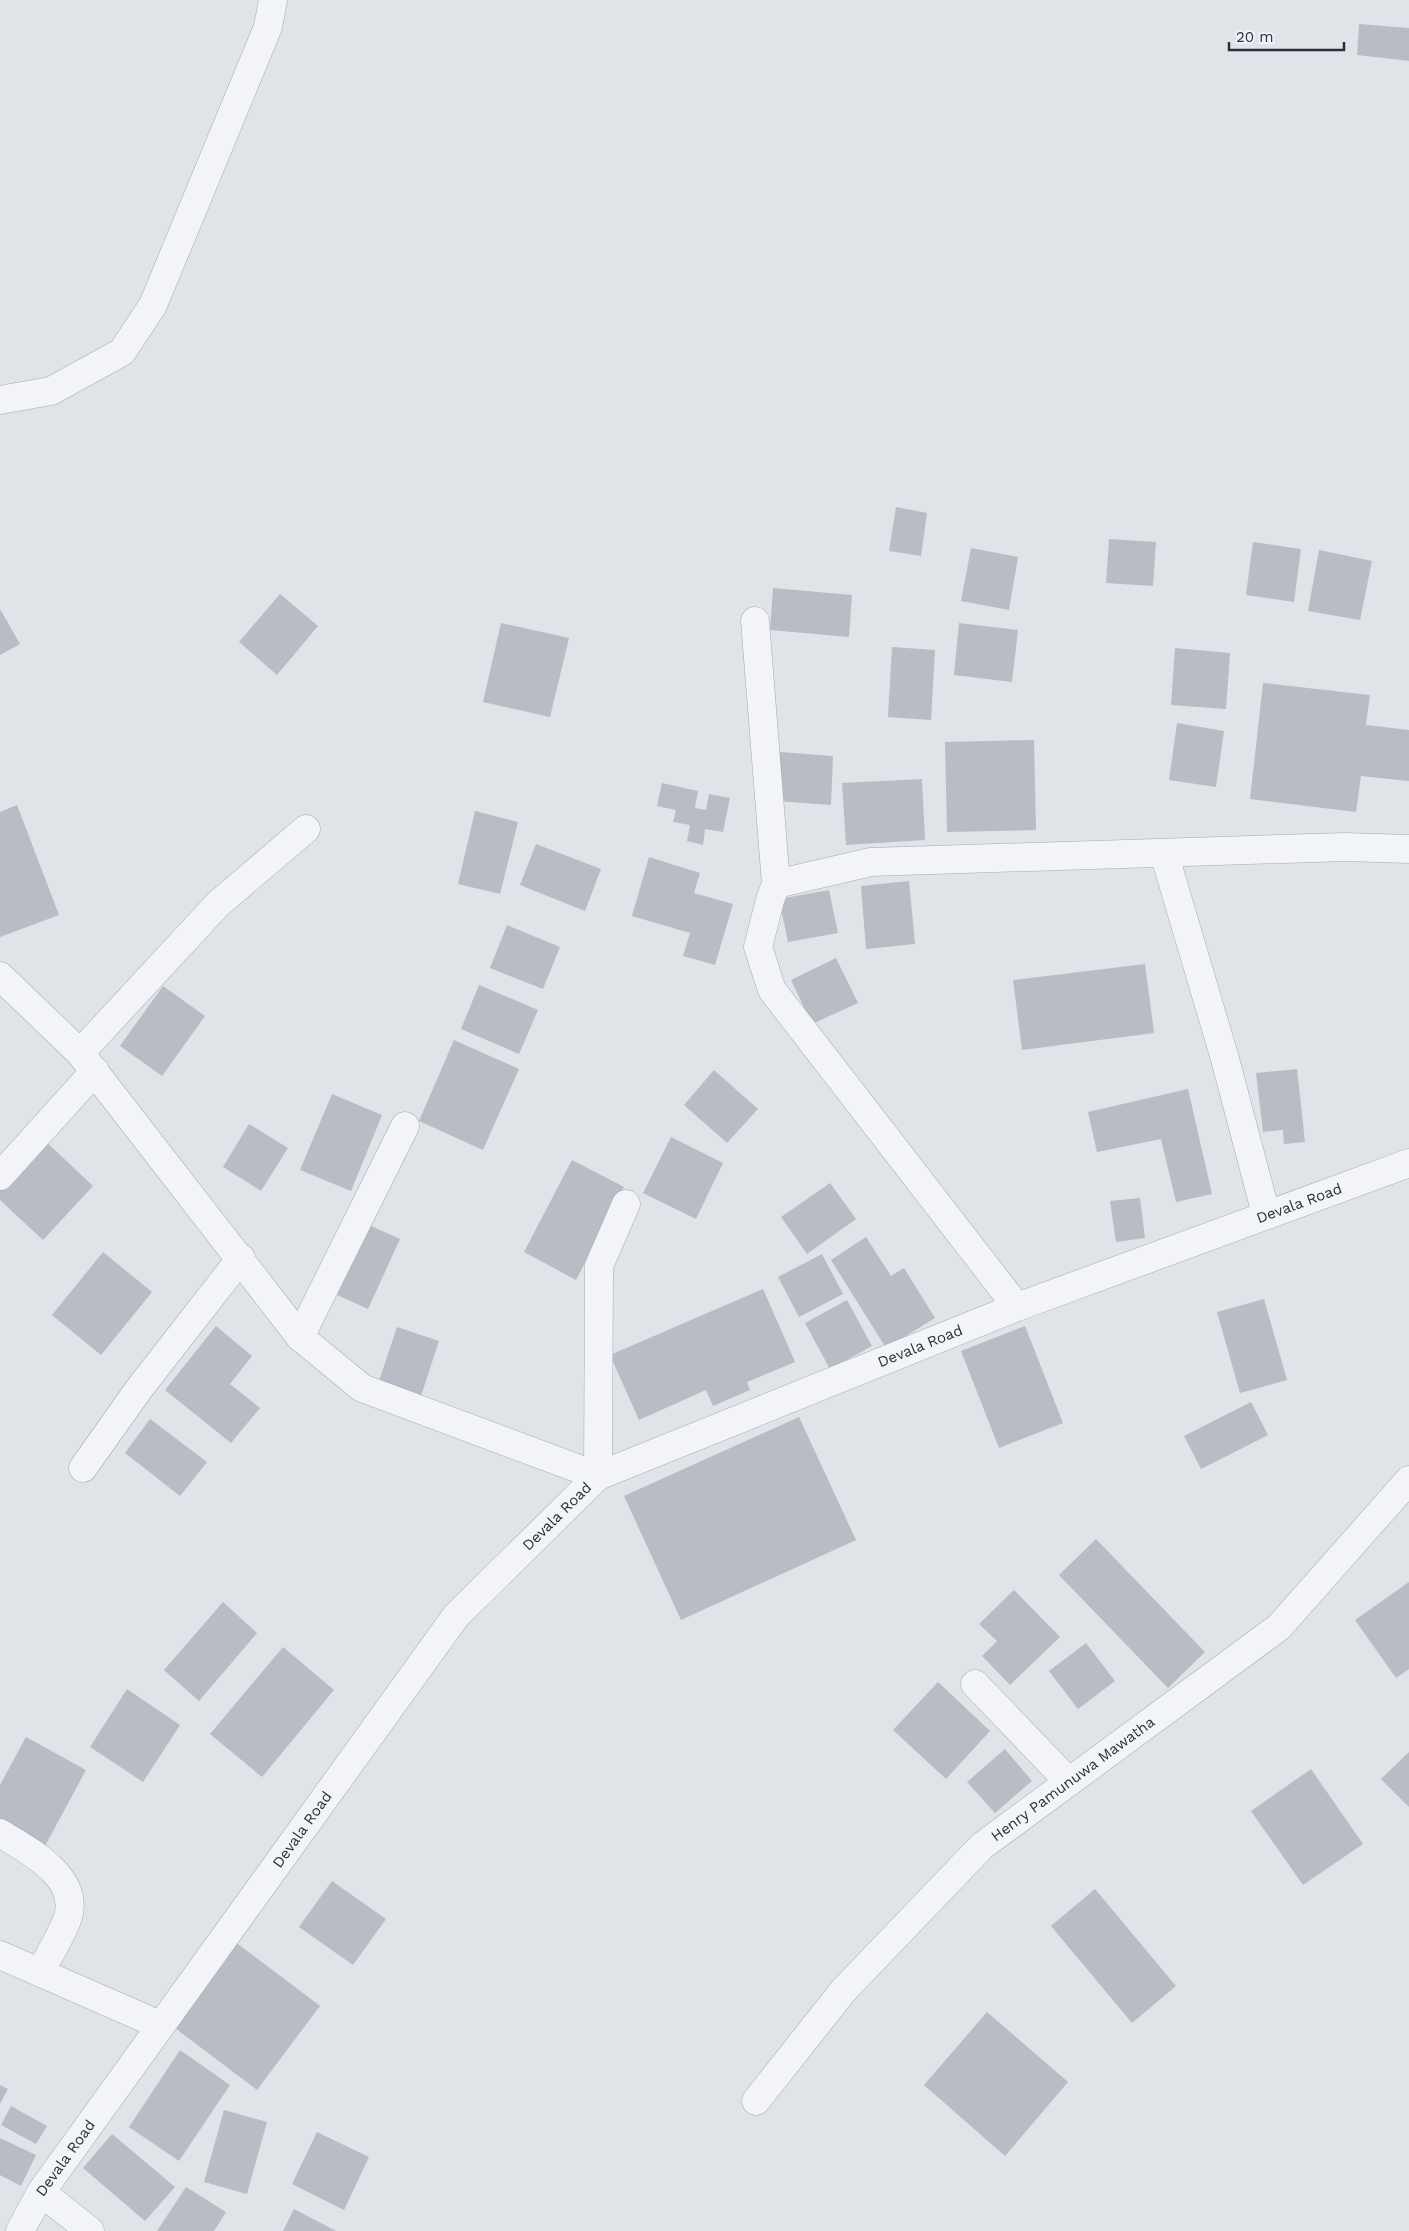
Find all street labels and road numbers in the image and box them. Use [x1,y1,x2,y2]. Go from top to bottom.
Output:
street label: Devala Road [1254,1179,1344,1227]
street label: Devala Road [875,1321,965,1371]
street label: Devala Road [519,1478,595,1554]
street label: Henry Pamunuwa Mawatha [988,1713,1159,1845]
street label: Devala Road [269,1788,336,1871]
street label: Devala Road [32,2116,99,2200]

